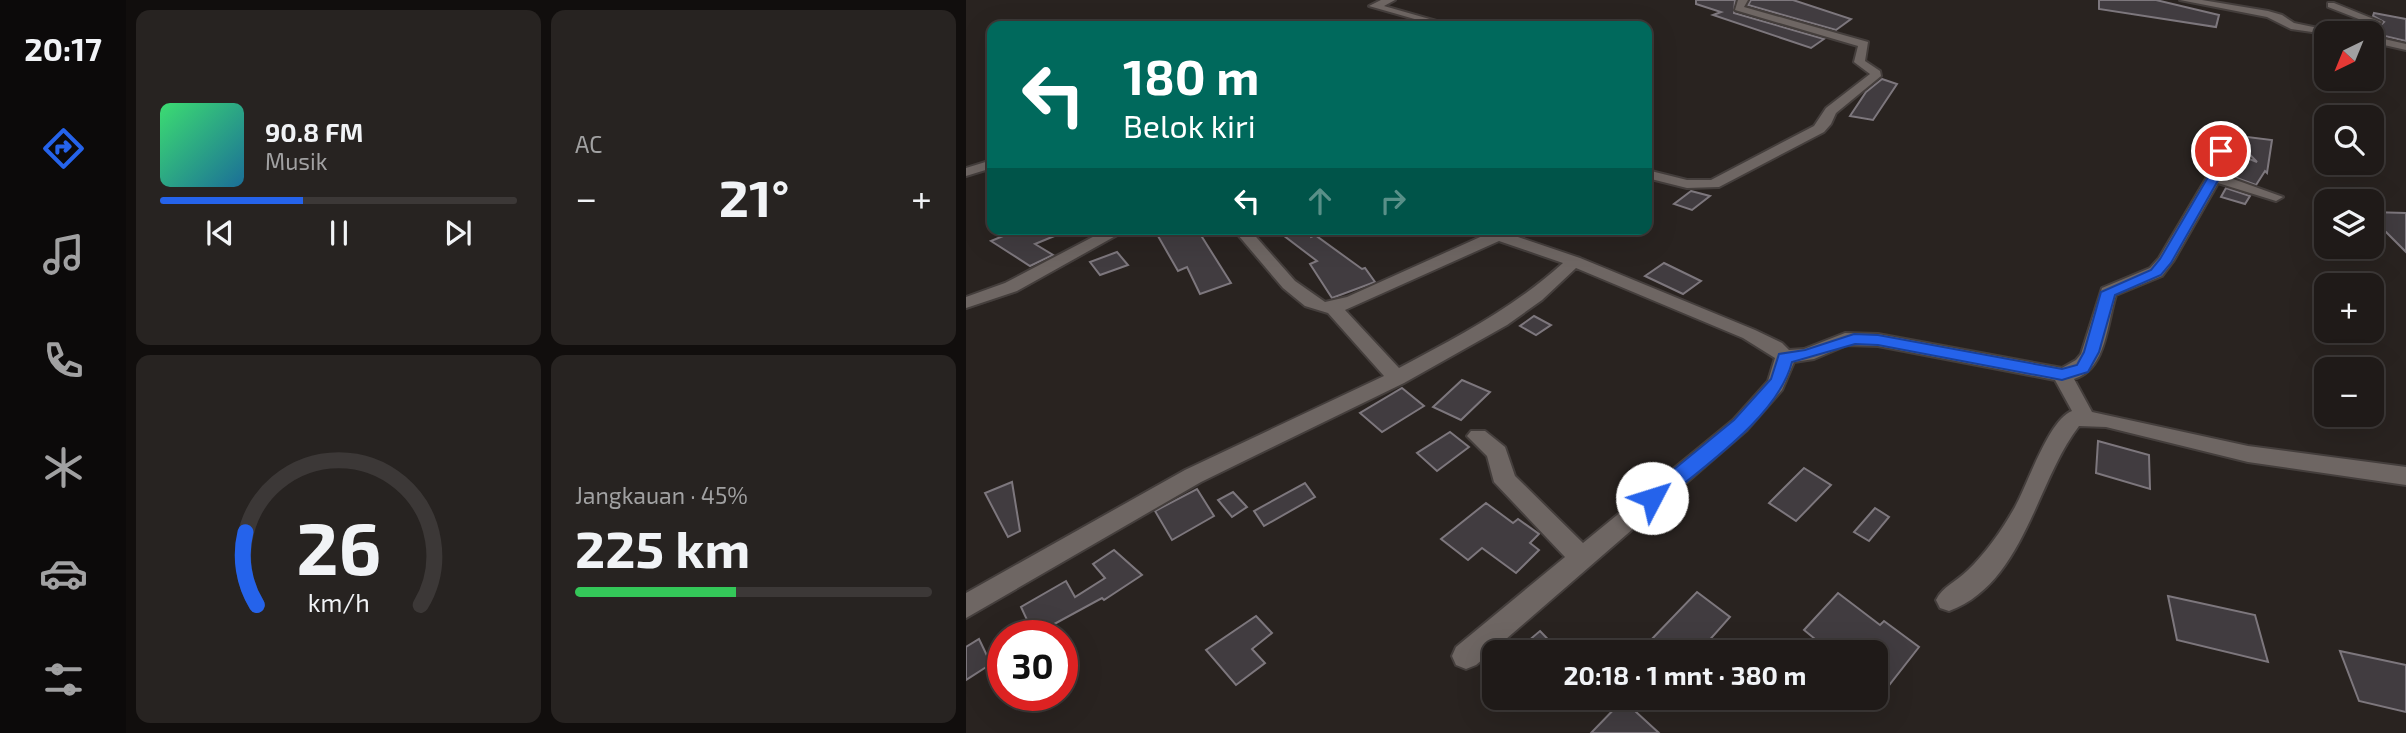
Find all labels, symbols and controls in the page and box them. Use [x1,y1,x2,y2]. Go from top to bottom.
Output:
north arrow [2314,21,2384,91]
map controls [2314,21,2384,427]
text: 20:17 [24,29,102,67]
text: 180 m [1123,46,1259,105]
icon: left [1008,49,1099,140]
button: search [2314,105,2384,175]
text: Belok kiri [1123,106,1256,144]
text: 90.8 FM [265,116,363,147]
pin [2191,121,2251,181]
icon: directions [39,124,88,173]
text: AC [575,130,602,158]
icon: arrive [2202,132,2240,170]
text: Musik [265,147,327,175]
text: 21° [719,165,789,227]
text: − [575,174,597,220]
text: + [911,174,932,220]
icon: left [1228,182,1266,220]
icon: ahead [1301,182,1339,220]
icon: right [1374,182,1412,220]
button: layers [2314,189,2384,259]
icon: previous [201,214,239,252]
icon: pause [320,214,358,252]
icon: next [439,214,477,252]
icon: music [39,230,88,279]
button: + [2314,273,2384,343]
icon: phone [39,336,88,385]
button: − [2314,357,2384,427]
icon: climate [39,443,88,492]
position arrow [1615,461,1689,535]
text: Jangkauan · 45% [575,481,748,509]
text: 26 [296,502,381,590]
text: 225 km [575,516,750,578]
icon: car [39,549,88,598]
text: km/h [307,587,370,617]
speed limit sign: 30 [987,620,1078,711]
icon: filters [39,655,88,704]
text: 20:18 · 1 mnt · 380 m [1563,659,1807,690]

